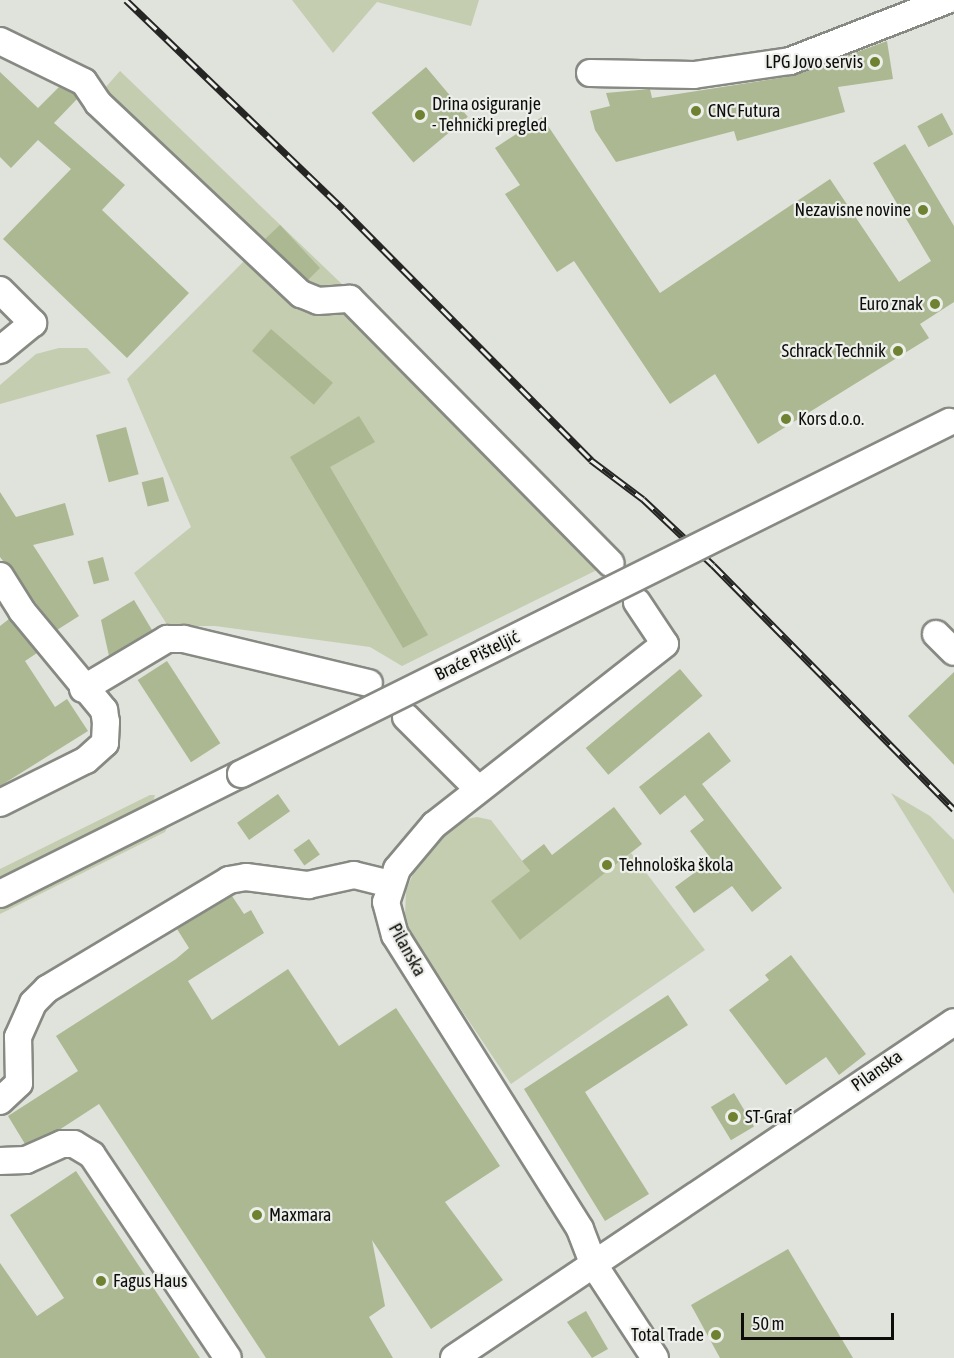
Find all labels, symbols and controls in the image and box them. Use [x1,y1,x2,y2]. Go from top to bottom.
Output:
place label: LPG Jovo servis [765,51,863,73]
marker: LPG Jovo servis [868,55,882,69]
place label: Drina osiguranje - Tehnički pregled [432,94,547,136]
place label: CNC Futura [708,100,780,122]
marker: CNC Futura [689,104,703,118]
marker: Drina osiguranje - Tehnički pregled [413,108,427,122]
place label: Nezavisne novine [795,199,911,221]
marker: Nezavisne novine [916,203,930,217]
place label: Euro znak [859,293,923,315]
marker: Euro znak [928,297,942,311]
place label: Schrack Technik [782,340,886,362]
marker: Schrack Technik [891,344,905,358]
place label: Kors d.o.o. [798,408,864,430]
marker: Kors d.o.o. [779,412,793,426]
street label: Braće Pišteljić [431,626,523,686]
place label: Tehnološka škola [619,854,734,876]
marker: Tehnološka škola [600,858,614,872]
street label: Pilanska [384,920,430,980]
street label: Pilanska [847,1046,907,1096]
place label: ST-Graf [745,1106,792,1128]
marker: ST-Graf [726,1110,740,1124]
place label: Maxmara [269,1204,331,1226]
marker: Maxmara [250,1208,264,1222]
place label: Fagus Haus [113,1270,187,1292]
marker: Fagus Haus [94,1274,108,1288]
scale bar [744,1301,897,1339]
text: 50 m [752,1313,784,1334]
place label: Total Trade [631,1324,704,1346]
marker: Total Trade [709,1328,723,1342]

